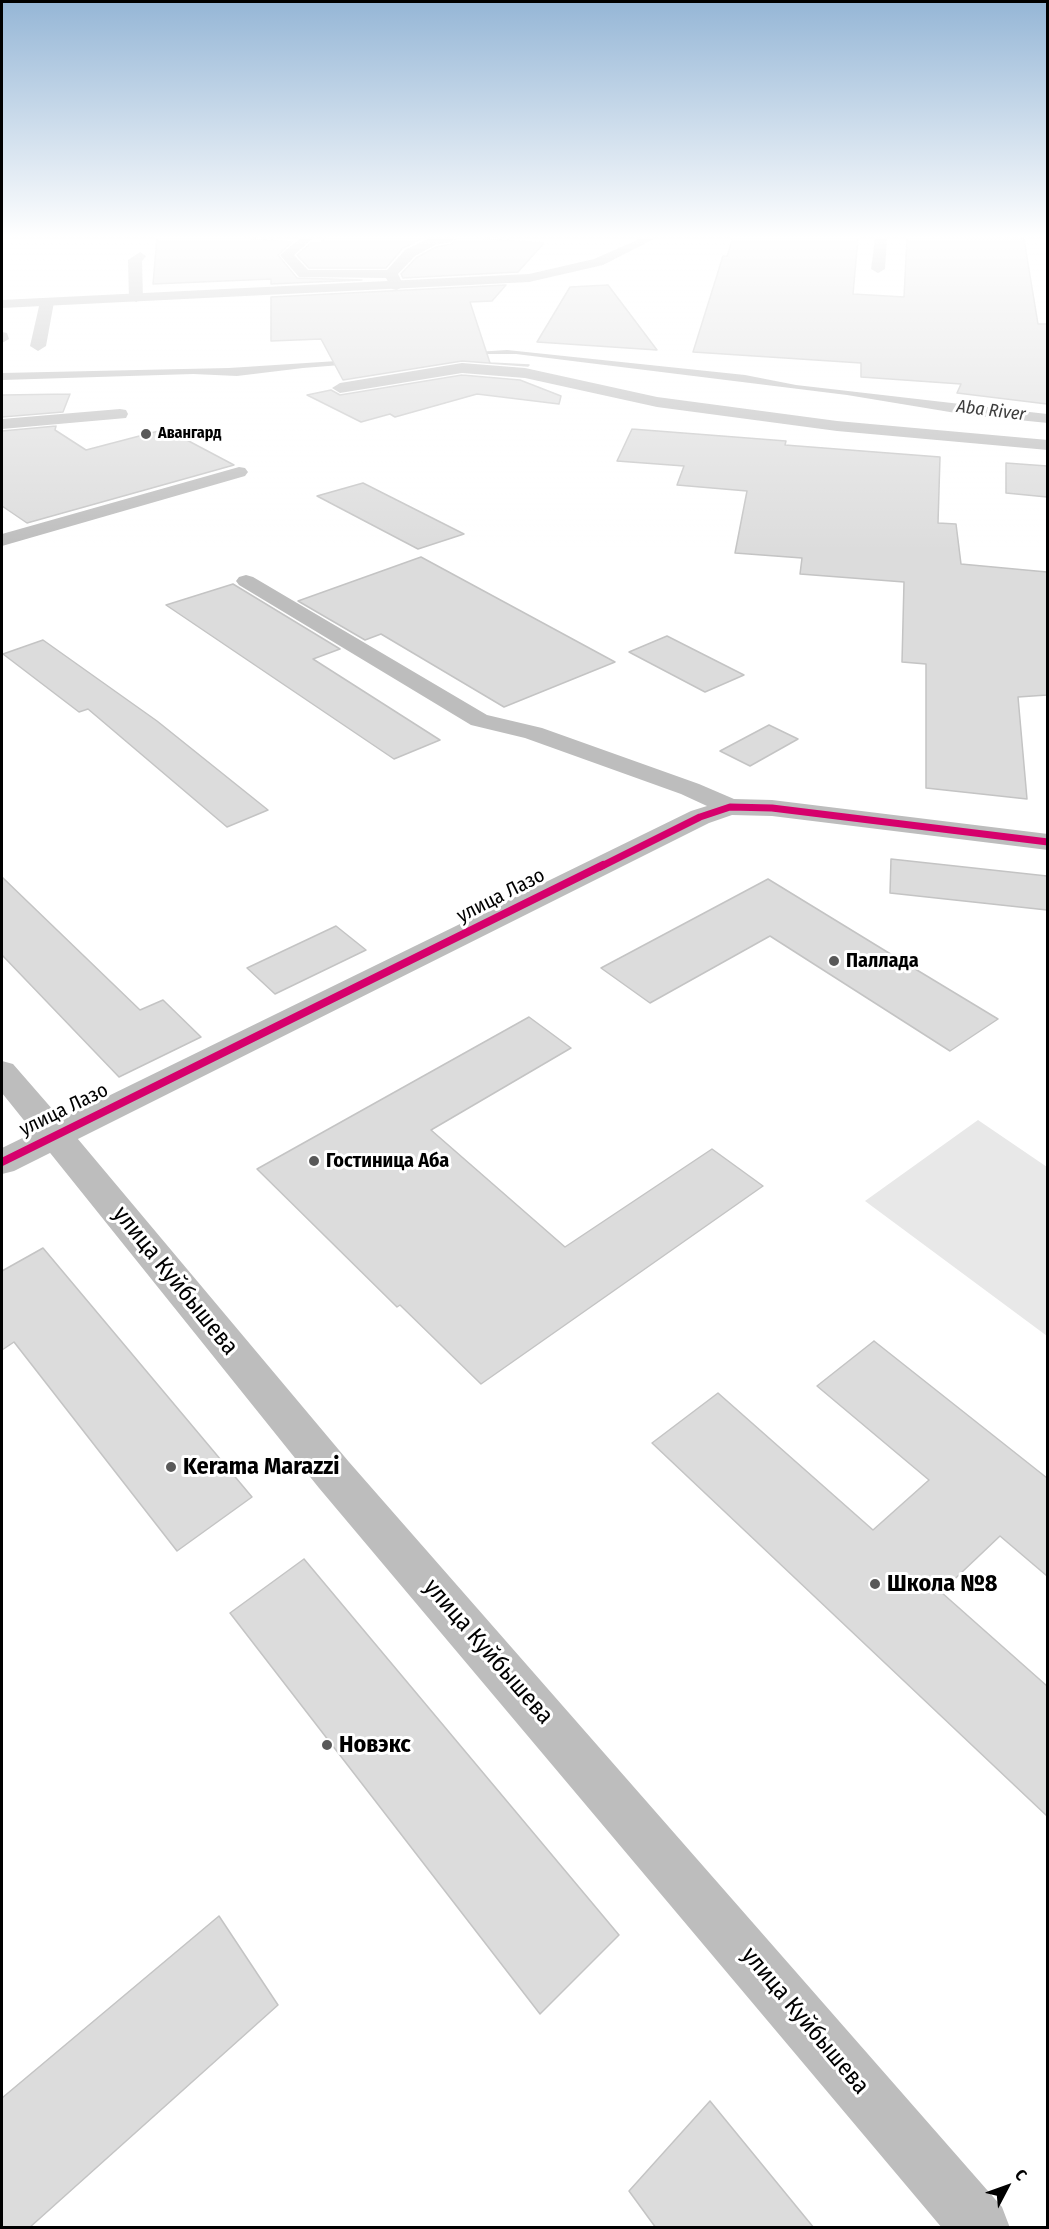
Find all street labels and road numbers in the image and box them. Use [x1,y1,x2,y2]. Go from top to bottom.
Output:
street label: улица Лазо [453,864,549,928]
street label: улица Лазо [16,1078,112,1142]
street label: улица Куйбышева [106,1201,244,1361]
street label: улица Куйбышева [417,1574,559,1730]
street label: улица Куйбышева [735,1942,875,2100]

